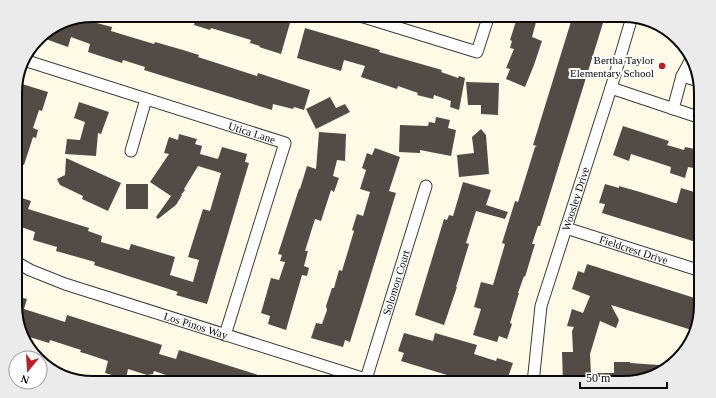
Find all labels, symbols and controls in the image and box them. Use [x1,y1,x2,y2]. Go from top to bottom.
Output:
place label: Bertha Taylor Elementary School [570,54,654,79]
marker: Bertha Taylor Elementary School [657,61,667,71]
street label: Utica Lane [227,119,277,146]
street label: Woosley Drive [560,165,591,232]
street label: Fieldcrest Drive [598,233,670,266]
street label: Solomon Court [380,249,412,317]
street label: Los Pinos Way [162,310,230,341]
north arrow [8,350,48,390]
scale bar [580,364,667,390]
text: 50 m [586,371,611,385]
text: N [19,373,31,386]

